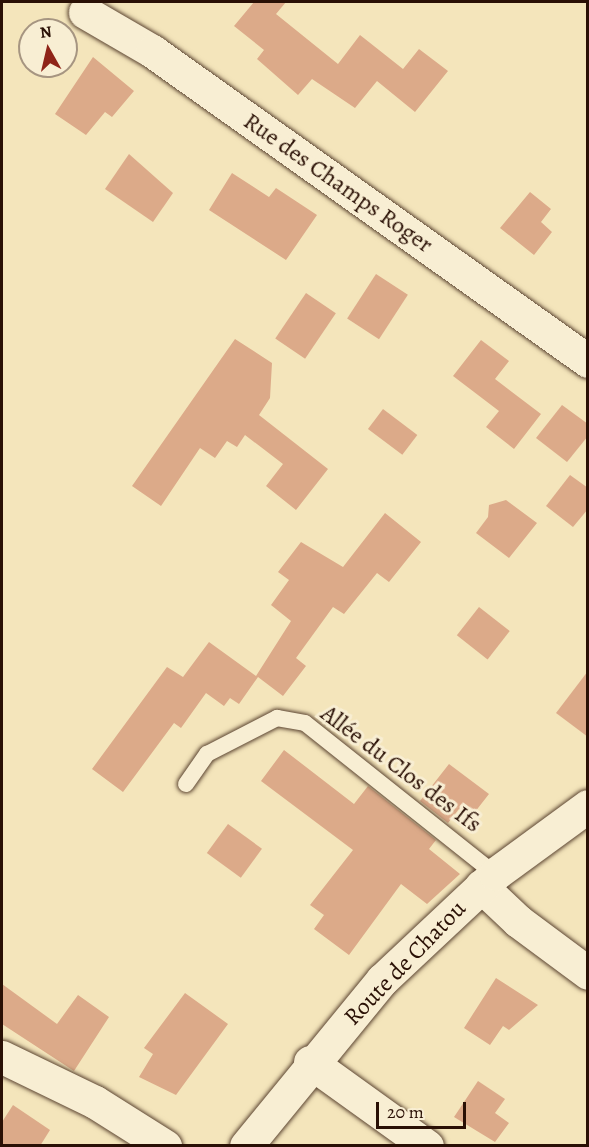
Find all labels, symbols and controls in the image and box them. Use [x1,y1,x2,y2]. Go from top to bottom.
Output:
north arrow [18,18,78,78]
text: N [38,20,53,44]
street label: Rue des Champs Roger [238,107,438,259]
street label: Allée du Clos des Ifs [315,699,487,839]
street label: Route de Chatou [338,895,472,1031]
scale bar [379,1090,469,1128]
text: 20 m [387,1100,424,1124]

